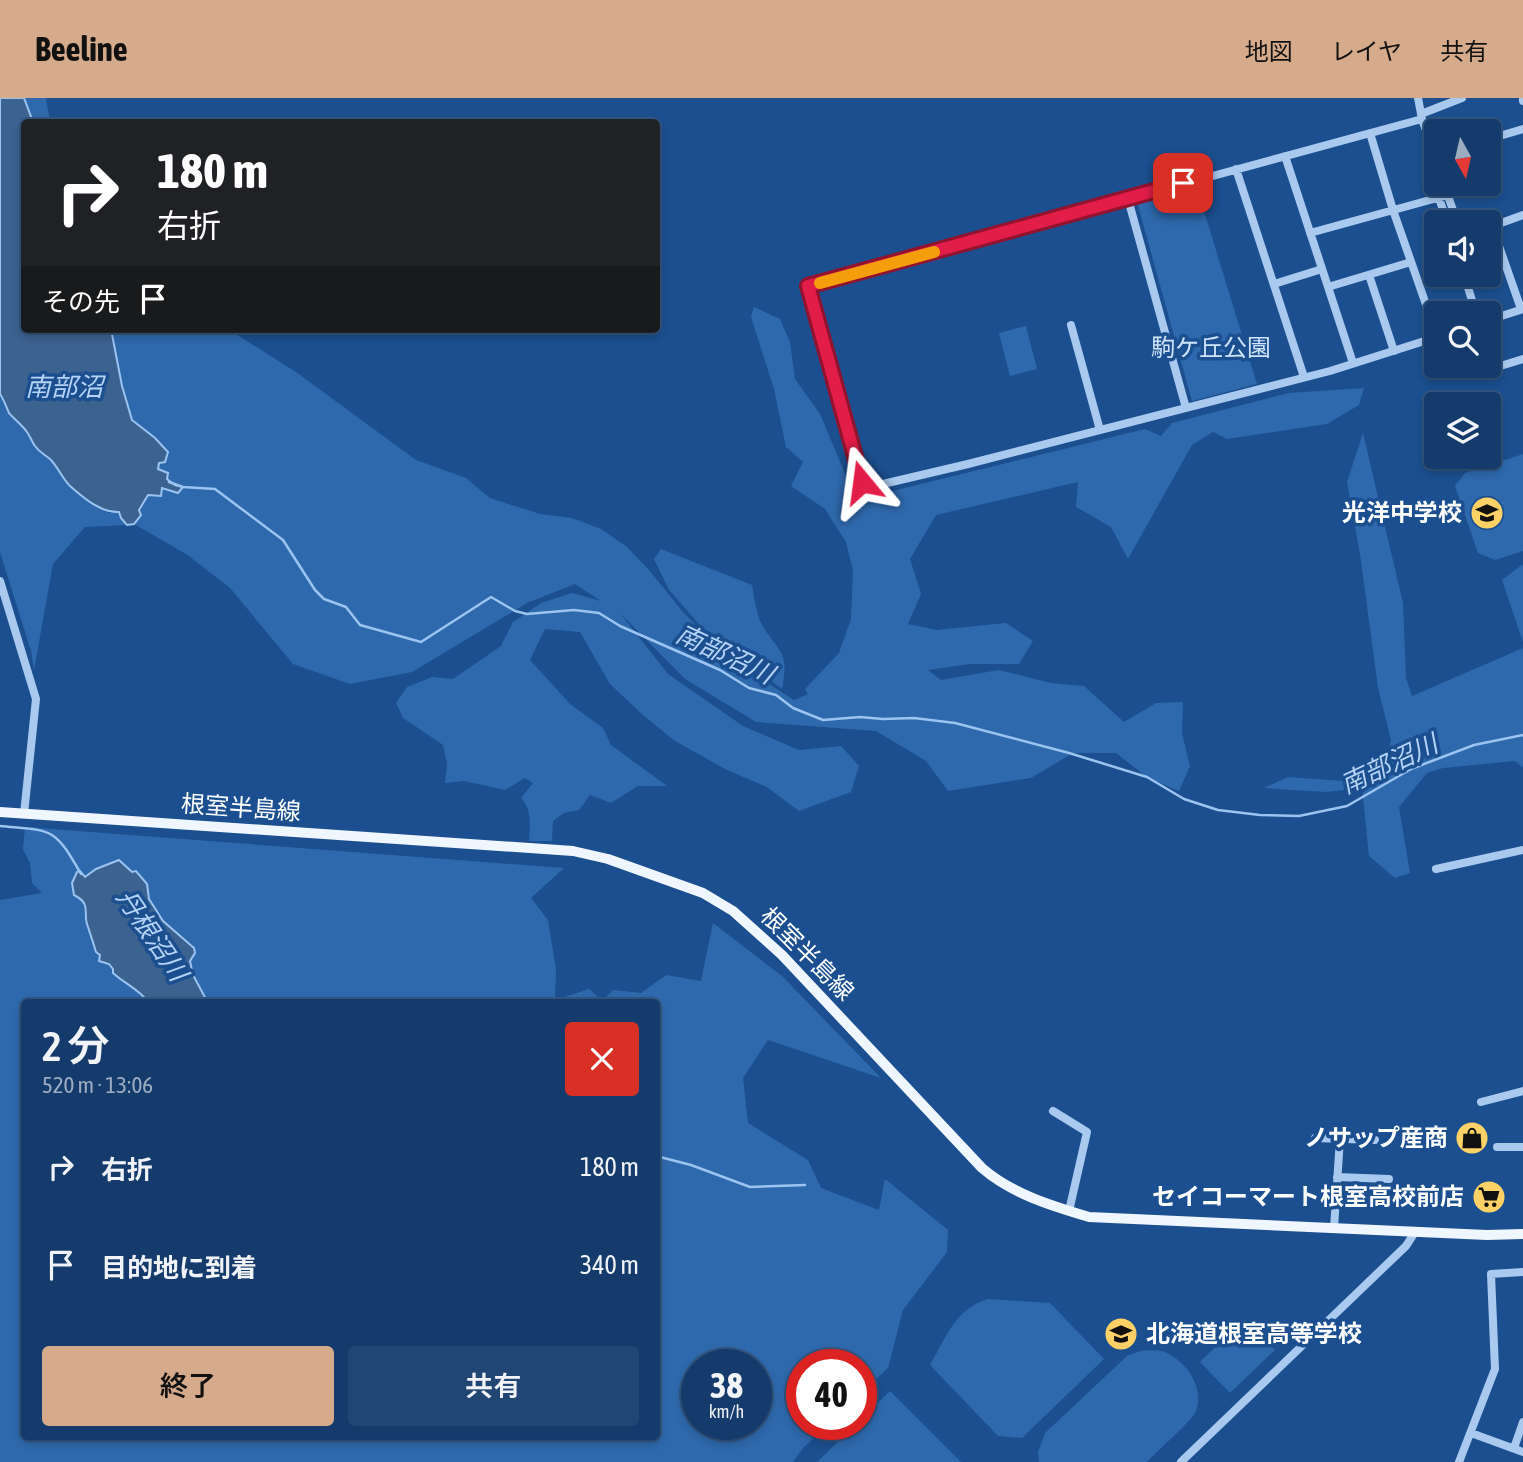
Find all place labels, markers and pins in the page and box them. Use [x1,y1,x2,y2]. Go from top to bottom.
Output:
pin [1153,153,1213,213]
school or university icon: 光洋中学校 [1468,494,1506,532]
place label: 光洋中学校 [1342,499,1462,526]
shop icon: ノサップ産商 [1453,1119,1491,1157]
place label: ノサップ産商 [1304,1124,1448,1151]
supermarket icon: セイコーマート根室高校前店 [1470,1178,1508,1216]
place label: セイコーマート根室高校前店 [1152,1183,1464,1210]
school or university icon: 北海道根室高等学校 [1102,1315,1140,1353]
place label: 北海道根室高等学校 [1146,1320,1362,1347]

